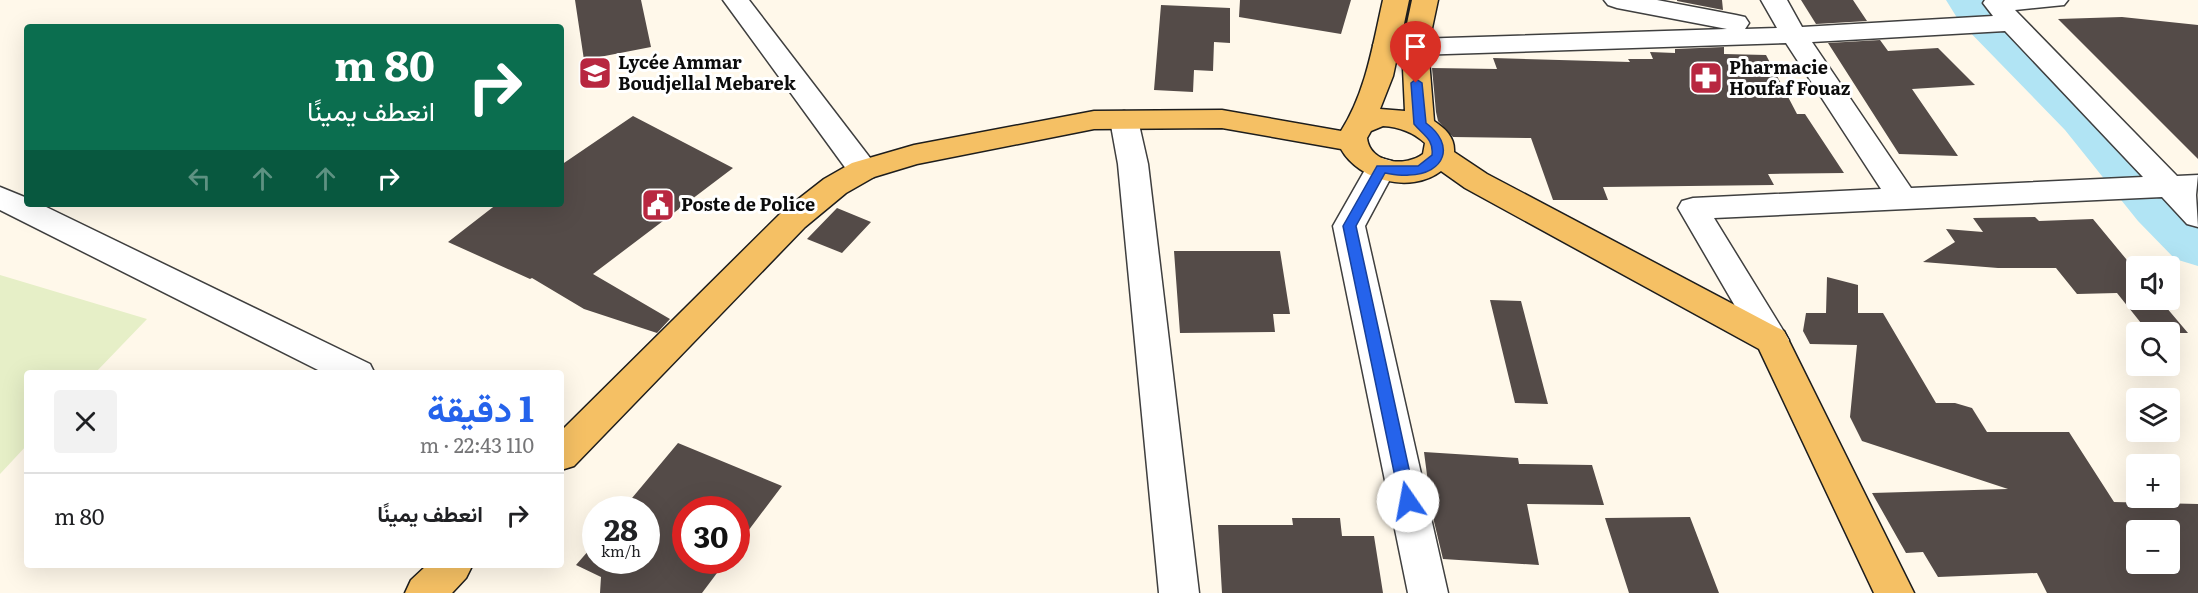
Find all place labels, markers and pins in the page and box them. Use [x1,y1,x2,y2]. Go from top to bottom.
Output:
pin [1390,21,1441,83]
place label: Lycée Ammar Boudjellal Mebarek [618,48,797,96]
place label: Pharmacie Houfaf Fouaz [1729,53,1851,101]
school or university icon: Lycée Ammar Boudjellal Mebarek [577,55,613,91]
pharmacy icon: Pharmacie Houfaf Fouaz [1688,60,1724,96]
public building icon: Poste de Police [640,187,676,223]
place label: Poste de Police [681,190,815,217]

